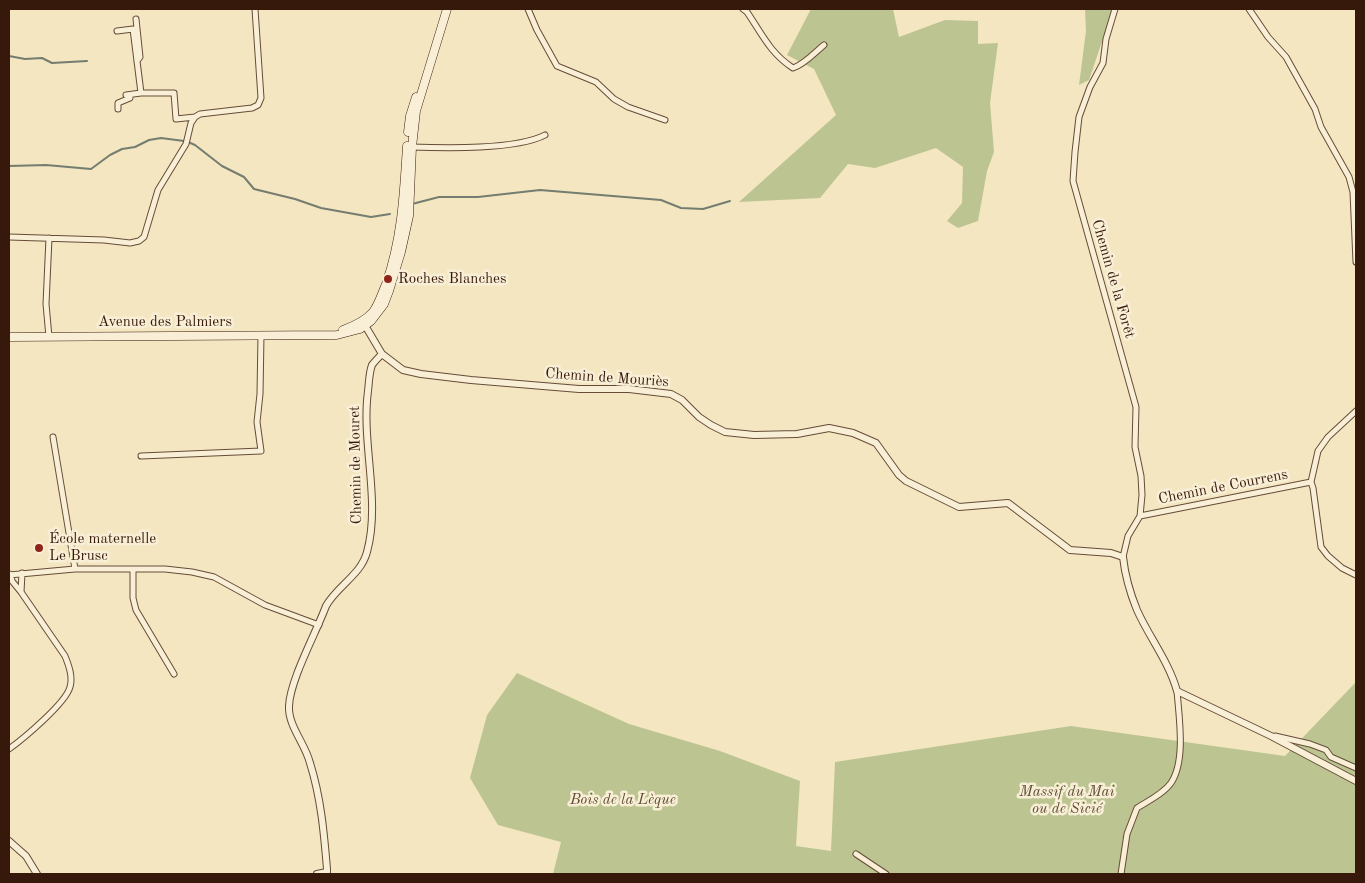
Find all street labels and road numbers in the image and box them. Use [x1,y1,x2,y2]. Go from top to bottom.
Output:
street label: Chemin de la Forêt [1087,218,1139,340]
street label: Avenue des Palmiers [98,313,232,331]
street label: Chemin de Mouriès [545,365,669,391]
street label: Chemin de Mouret [346,406,366,524]
street label: Chemin de Courrens [1157,466,1289,508]

